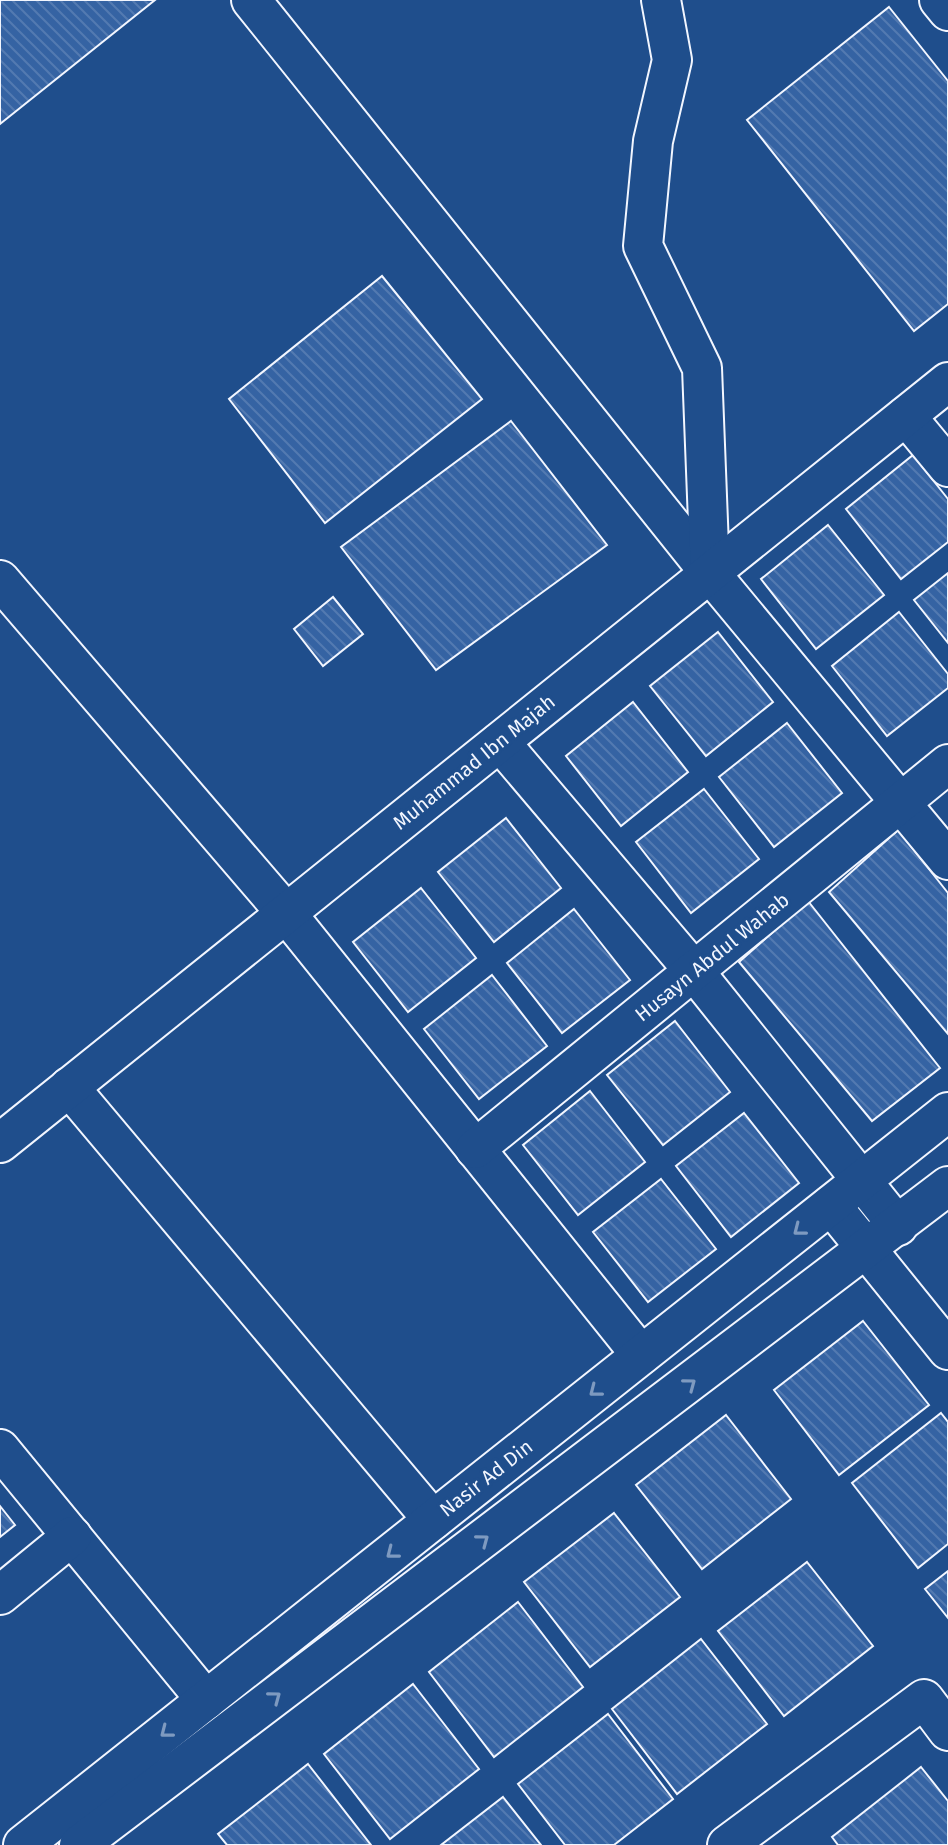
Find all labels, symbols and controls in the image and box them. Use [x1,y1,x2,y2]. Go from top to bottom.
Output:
street label: Muhammad Ibn Majah [388,689,560,835]
street label: Husayn Abdul Wahab [630,888,794,1026]
one-way arrow [793,1220,808,1234]
one-way arrow [682,1379,696,1393]
one-way arrow [590,1381,604,1396]
street label: Nasir Ad Din [435,1434,537,1522]
one-way arrow [474,1536,489,1550]
one-way arrow [387,1543,401,1558]
one-way arrow [266,1692,281,1706]
one-way arrow [161,1722,175,1737]

